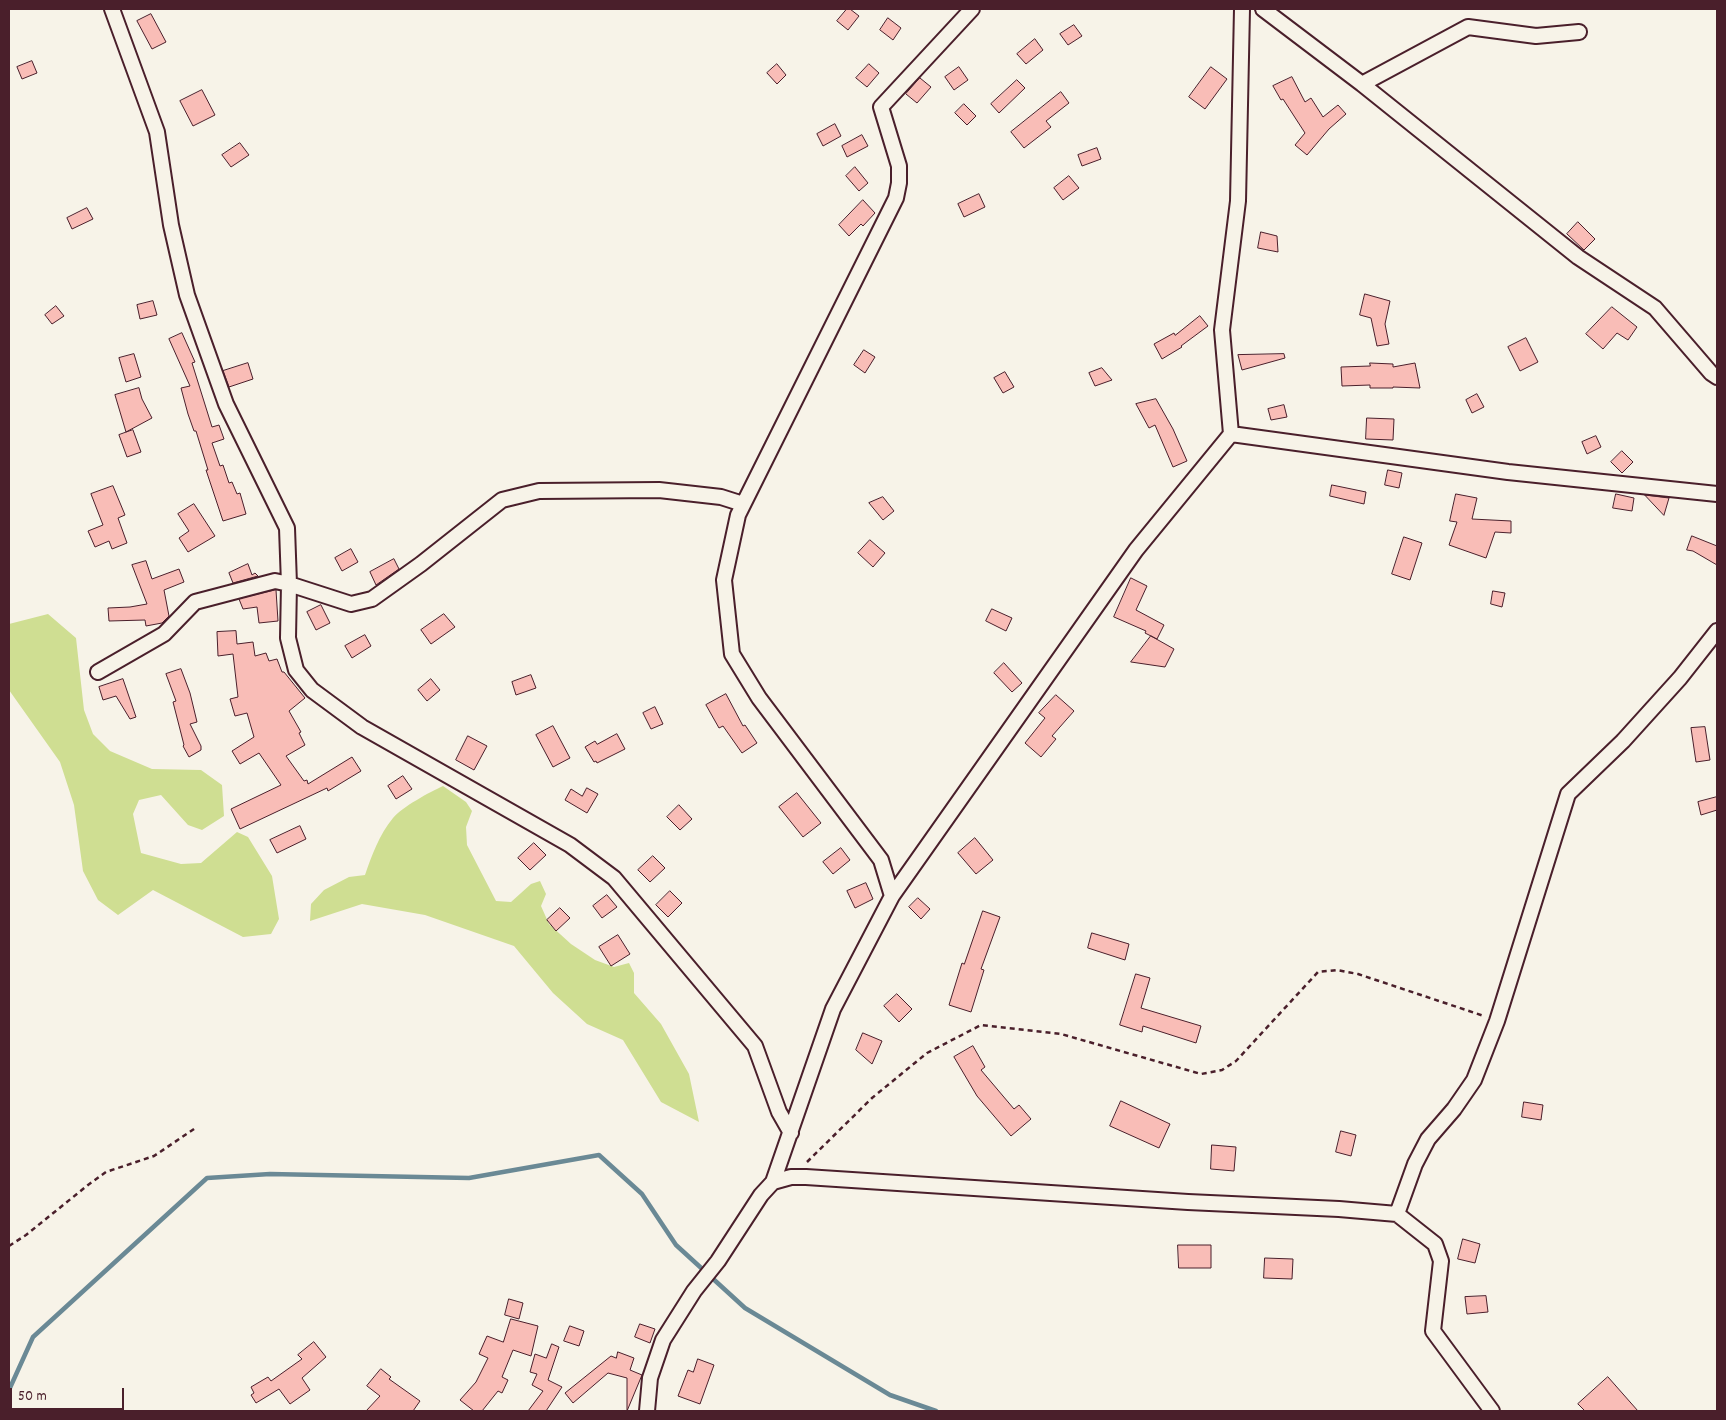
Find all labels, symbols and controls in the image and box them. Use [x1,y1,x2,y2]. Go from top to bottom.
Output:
scale bar [12,1378,126,1410]
text: 50 m [18,1386,47,1408]

